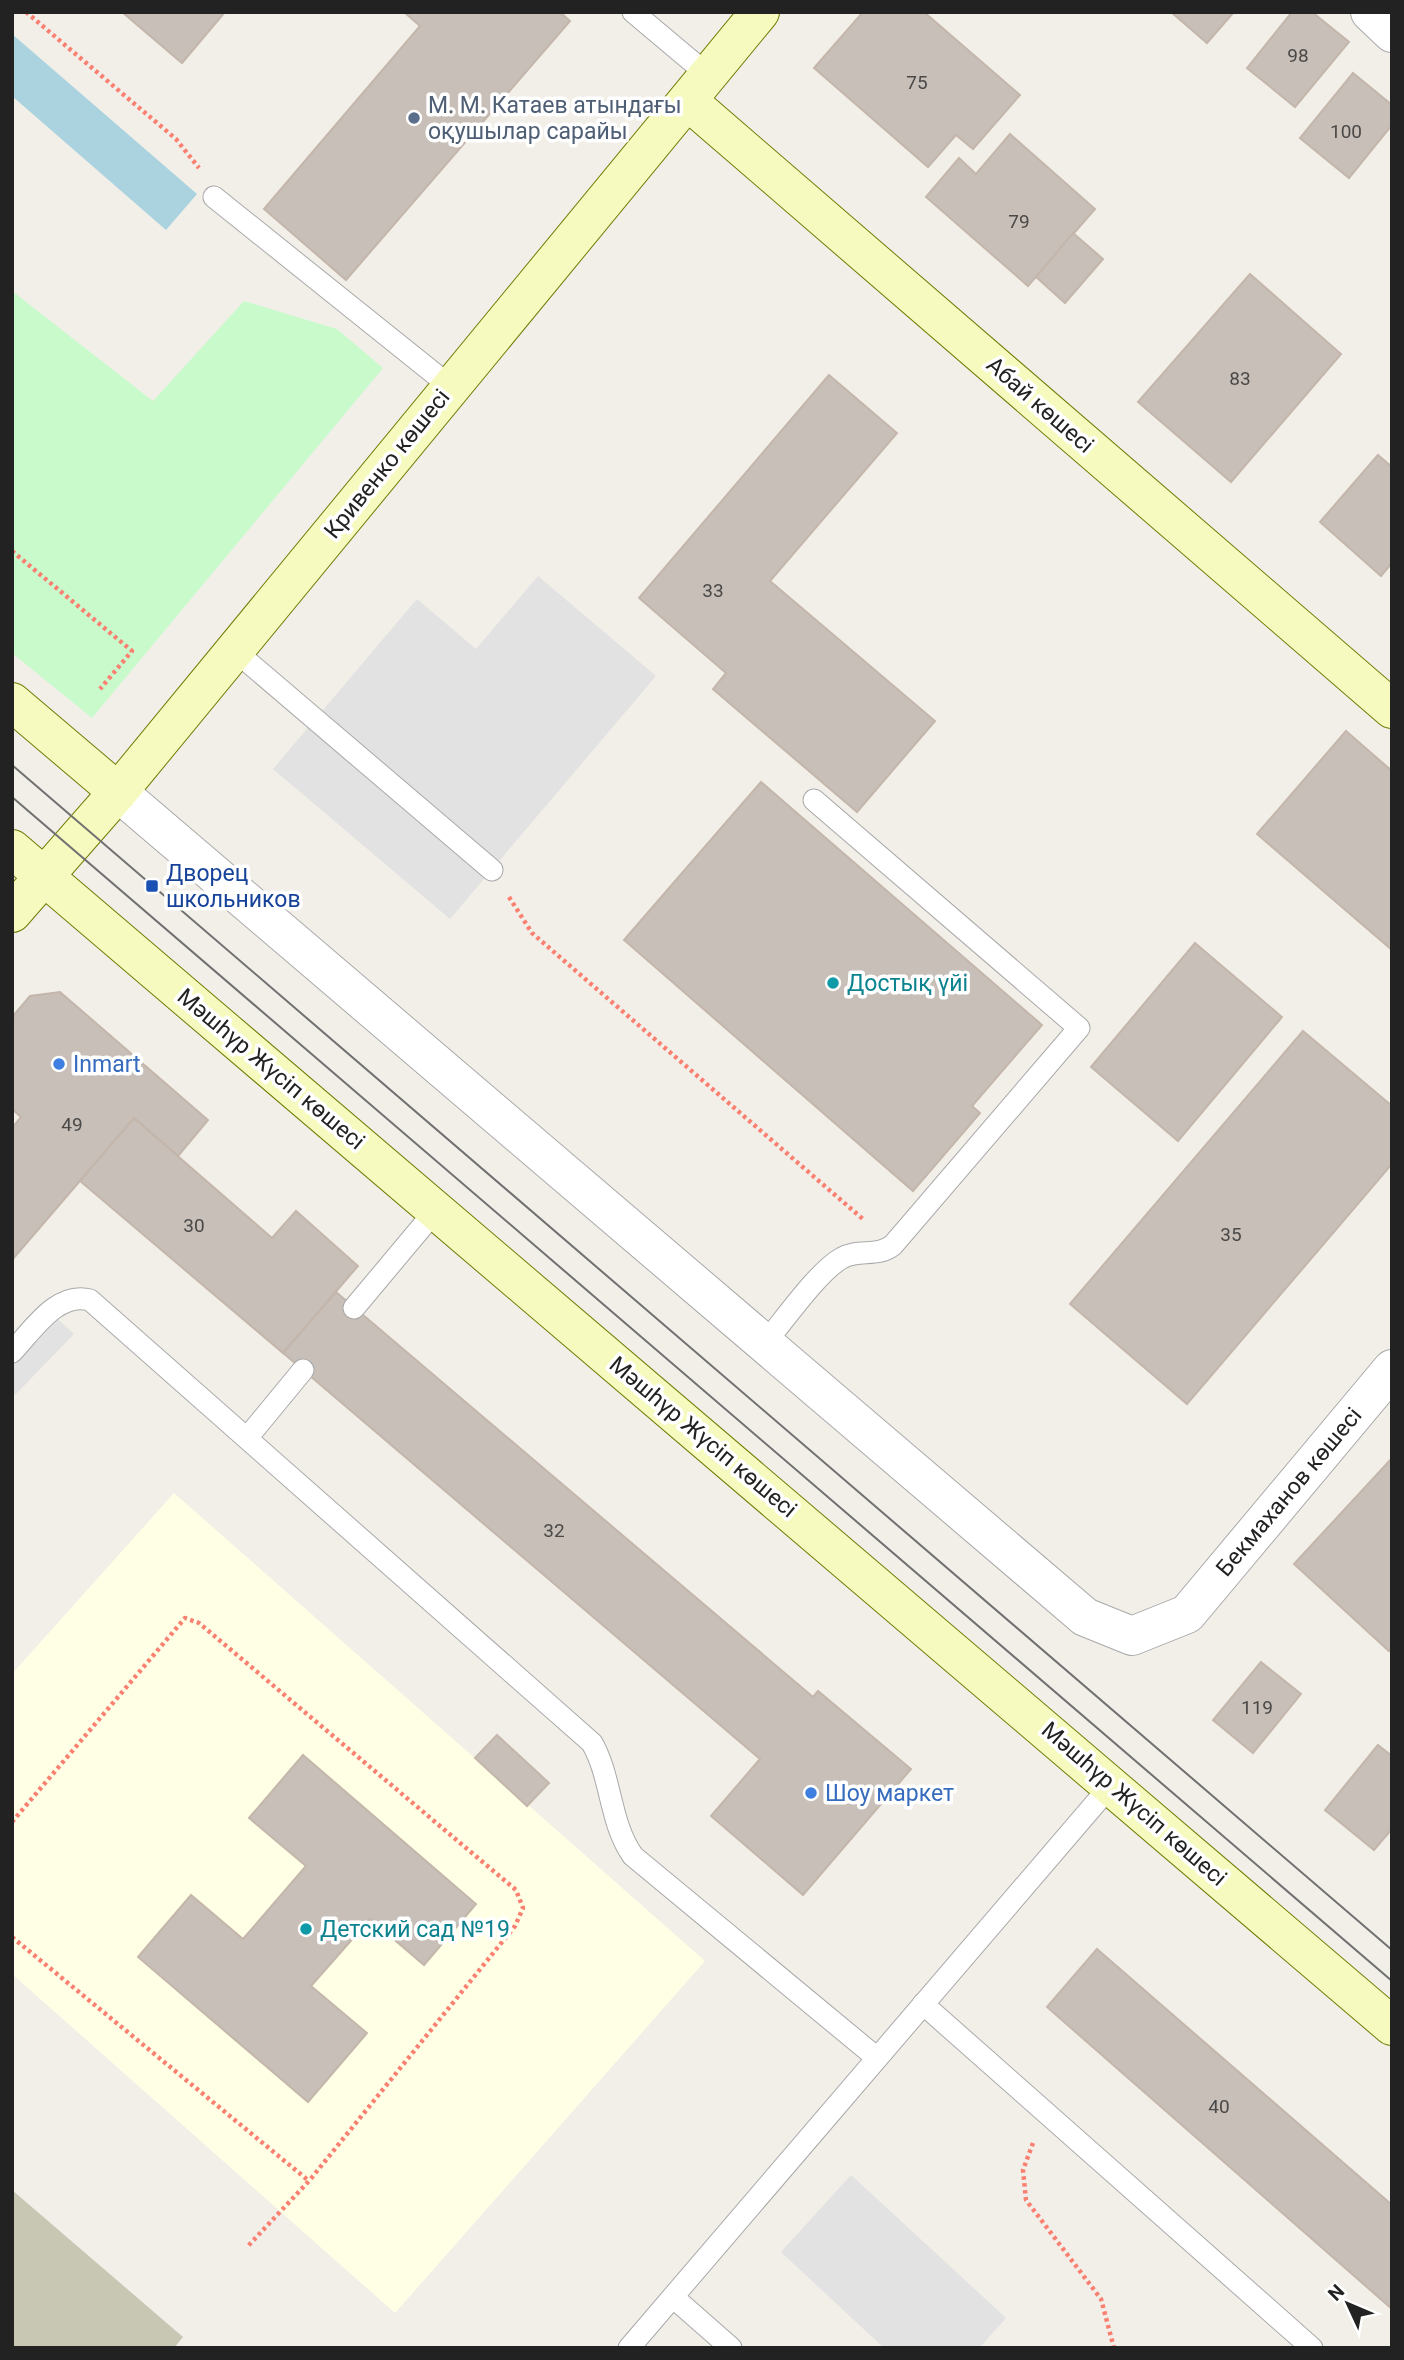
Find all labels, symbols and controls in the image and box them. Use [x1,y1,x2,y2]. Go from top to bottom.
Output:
house number: 98 [1287,44,1309,67]
house number: 75 [906,71,928,94]
place label: М. М. Катаев атындағы оқушылар сарайы [428,92,682,145]
marker: М. М. Катаев атындағы оқушылар сарайы [406,110,422,126]
house number: 100 [1330,120,1362,143]
house number: 79 [1008,210,1030,233]
street label: Абай көшесі [981,351,1099,459]
house number: 83 [1229,367,1251,390]
street label: Кривенко көшесі [319,384,455,544]
house number: 33 [702,579,724,602]
place label: Дворец школьников [166,860,301,913]
marker: Дворец школьников [144,878,160,894]
place label: Достық үйі [847,970,968,997]
marker: Достық үйі [825,975,841,991]
street label: Мәшһүр Жүсіп көшесі [172,983,370,1155]
place label: Inmart [73,1051,141,1078]
marker: Inmart [51,1056,67,1072]
house number: 49 [61,1113,83,1136]
house number: 30 [183,1214,205,1237]
house number: 35 [1220,1223,1242,1246]
street label: Мәшһүр Жүсіп көшесі [604,1351,802,1523]
street label: Бекмаханов көшесі [1211,1402,1367,1582]
house number: 32 [543,1519,565,1542]
house number: 119 [1241,1696,1273,1719]
street label: Мәшһүр Жүсіп көшесі [1036,1716,1232,1892]
place label: Шоу маркет [825,1780,954,1807]
marker: Шоу маркет [803,1785,819,1801]
place label: Детский сад №19 [320,1916,510,1943]
marker: Детский сад №19 [298,1921,314,1937]
house number: 40 [1208,2095,1230,2118]
north arrow [1313,2269,1383,2339]
text: N [1323,2280,1349,2305]

